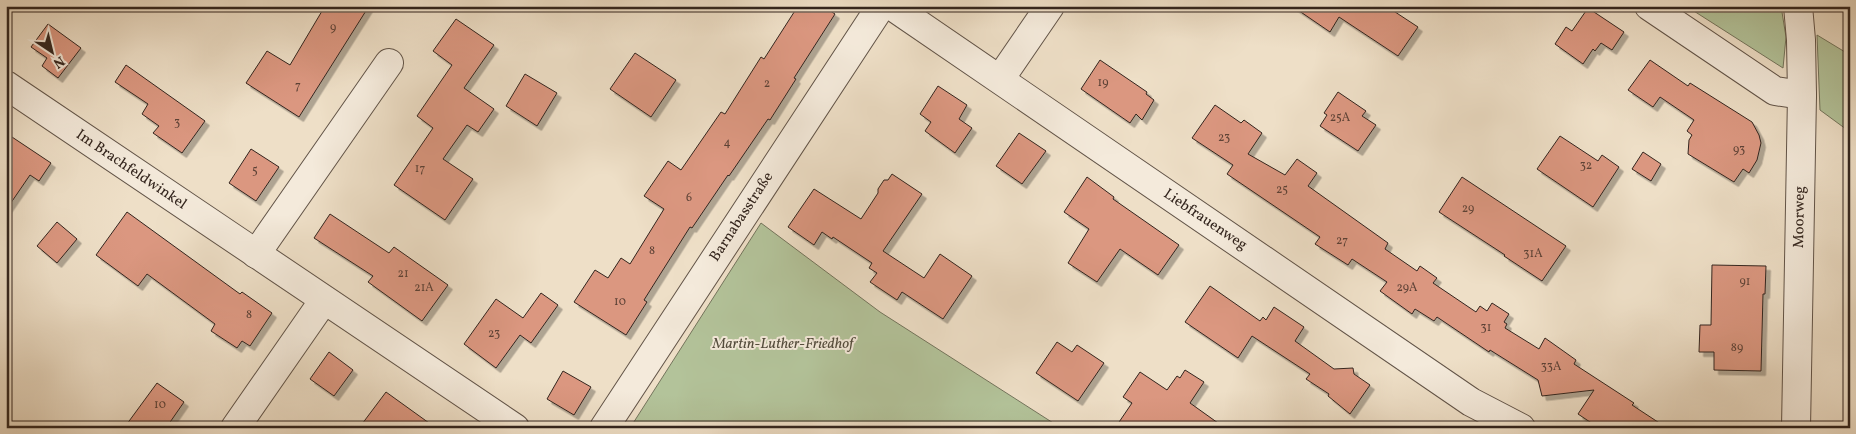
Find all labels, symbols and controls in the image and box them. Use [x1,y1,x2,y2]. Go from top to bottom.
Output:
house number: 9 [330,20,336,36]
north arrow [28,28,78,78]
text: N [49,51,68,72]
house number: 19 [1098,75,1108,91]
house number: 2 [764,76,770,92]
house number: 7 [295,78,301,94]
house number: 25A [1330,110,1351,126]
house number: 3 [174,115,180,131]
street label: Im Brachfeldwinkel [71,125,191,215]
house number: 23 [1218,130,1230,146]
house number: 4 [723,135,731,151]
house number: 93 [1733,142,1745,158]
house number: 32 [1580,158,1592,174]
house number: 17 [415,161,425,177]
house number: 5 [252,163,258,179]
street label: Barnabasstraße [705,168,779,266]
house number: 25 [1276,182,1288,198]
street label: Liebfrauenweg [1159,184,1251,256]
street label: Moorweg [1789,185,1811,248]
house number: 6 [686,190,692,206]
house number: 29 [1462,201,1474,217]
house number: 27 [1336,233,1348,249]
house number: 8 [649,243,655,259]
house number: 31A [1523,246,1543,262]
house number: 21 [397,266,409,282]
house number: 91 [1740,274,1750,290]
house number: 21A [414,280,434,296]
house number: 29A [1396,280,1418,296]
house number: 10 [614,294,626,310]
house number: 8 [246,307,252,323]
house number: 31 [1481,320,1491,336]
house number: 23 [488,326,500,342]
park label: Martin-Luther-Friedhof [712,334,856,355]
house number: 89 [1731,340,1743,356]
house number: 33A [1541,359,1562,375]
house number: 10 [154,397,166,413]

